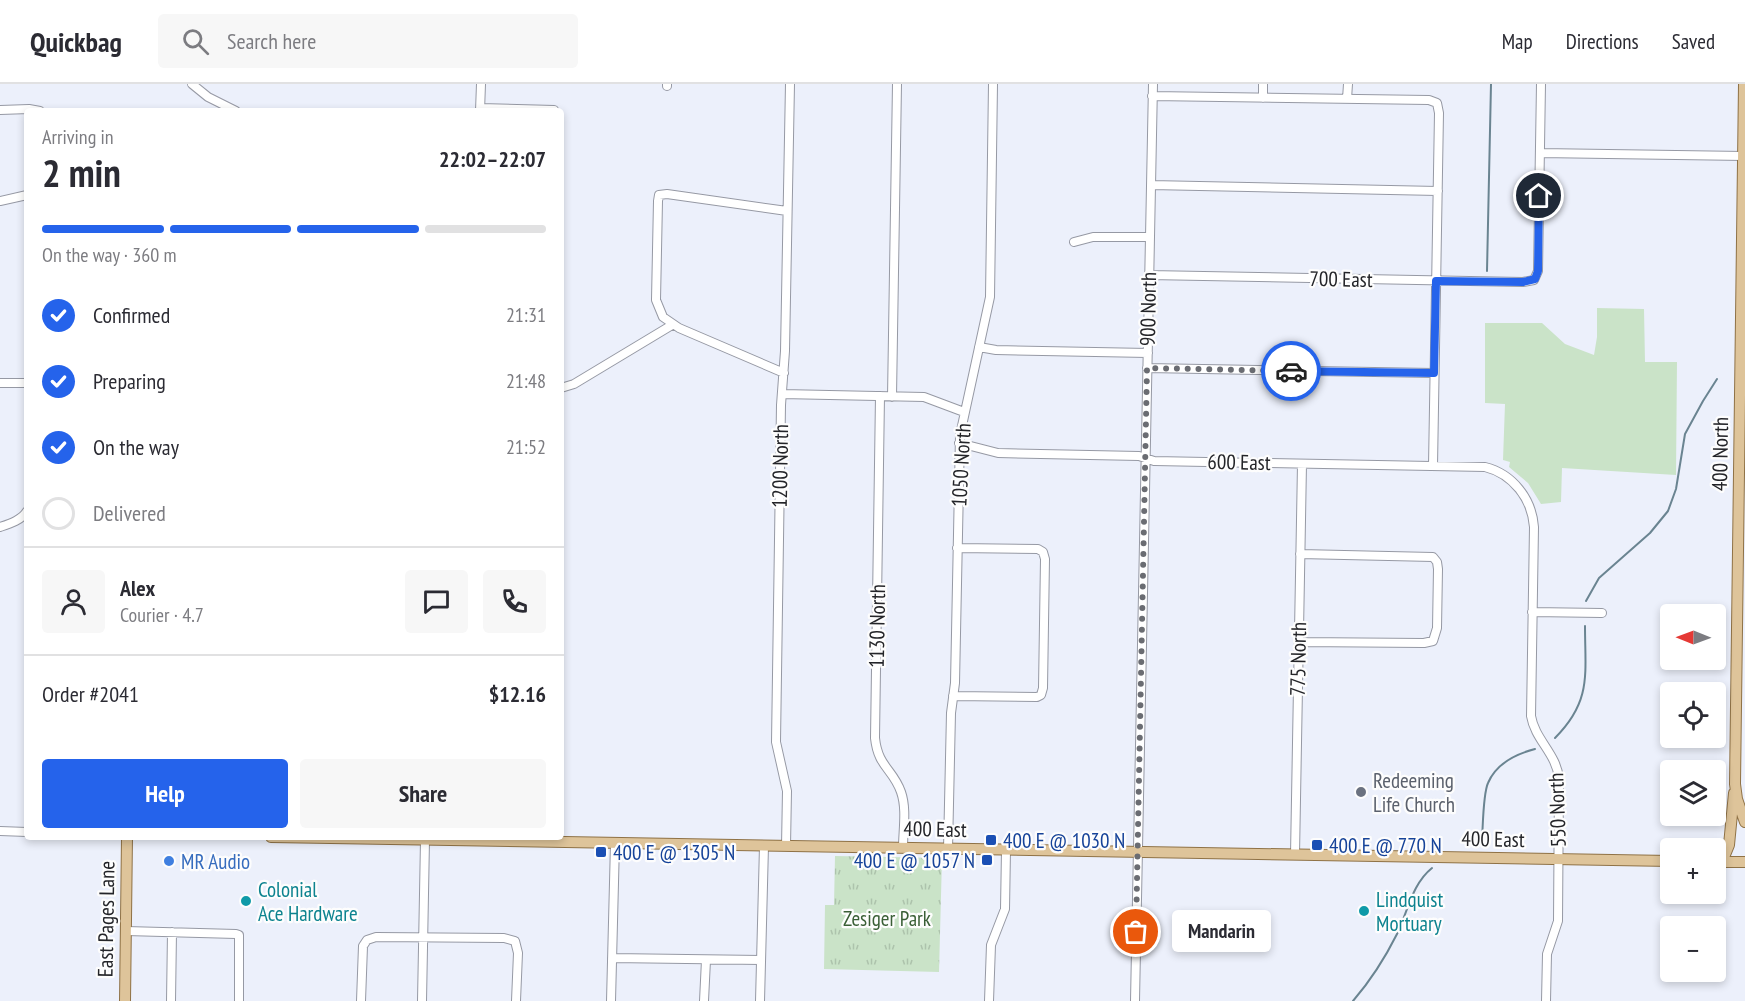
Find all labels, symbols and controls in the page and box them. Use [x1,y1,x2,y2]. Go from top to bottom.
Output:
search box [158,14,578,68]
text: Quickbag [30,23,122,60]
icon: search [179,25,212,58]
text: Search here [227,27,316,55]
text: Map [1502,28,1533,55]
text: Directions [1566,28,1639,55]
text: Saved [1672,28,1715,55]
text: Arriving in [42,124,114,150]
text: 22:02–22:07 [439,145,546,173]
text: 2 min [42,147,121,198]
pin [1513,170,1564,221]
icon: home [1522,179,1555,212]
text: On the way · 360 m [42,242,177,268]
street label: 700 East [1309,265,1373,293]
street label: 900 North [1134,272,1162,346]
icon: check [42,299,75,332]
text: Confirmed [93,301,170,329]
text: 21:31 [506,302,546,328]
courier [1261,341,1321,401]
icon: car [1275,355,1308,388]
icon: check [42,365,75,398]
text: Preparing [93,367,166,395]
text: 21:48 [506,368,546,394]
street label: 400 North [1706,417,1734,491]
street label: 1050 North [945,422,977,508]
street label: 1200 North [766,424,794,508]
icon: check [42,431,75,464]
text: On the way [93,433,179,461]
text: 21:52 [506,434,546,460]
street label: 600 East [1207,448,1271,476]
text: Delivered [93,499,166,527]
button: person [42,570,105,633]
button: chat [405,570,468,633]
button: phone [483,570,546,633]
text: Alex [120,574,155,602]
street label: 1130 North [863,584,891,668]
text: Courier · 4.7 [120,602,204,628]
north arrow [1660,604,1726,670]
map controls [1660,604,1726,982]
street label: 775 North [1284,622,1312,696]
text: Order #2041 [42,680,139,708]
text: $12.16 [489,680,546,708]
button: locate [1660,682,1726,748]
button: Help [42,759,288,828]
button: Share [300,759,546,828]
button: layers [1660,760,1726,826]
place label: Redeeming Life Church [1373,767,1455,818]
street label: 550 North [1542,772,1572,848]
marker: Redeeming Life Church [1354,785,1368,799]
street label: 400 East [903,815,967,843]
street label: 400 East [1461,825,1525,853]
place label: 400 E @ 1030 N [1003,827,1125,854]
place label: 400 E @ 770 N [1329,832,1442,859]
marker: 400 E @ 1030 N [984,833,998,847]
marker: 400 E @ 770 N [1310,838,1324,852]
button: + [1660,838,1726,904]
place label: 400 E @ 1305 N [613,839,735,866]
marker: 400 E @ 1305 N [594,845,608,859]
place label: 400 E @ 1057 N [854,847,975,874]
place label: MR Audio [181,848,250,875]
marker: 400 E @ 1057 N [980,853,994,867]
marker: MR Audio [162,854,176,868]
street label: East Pages Lane [91,861,121,977]
place label: Colonial Ace Hardware [258,876,358,927]
place label: Lindquist Mortuary [1376,886,1443,937]
marker: Colonial Ace Hardware [239,894,253,908]
marker: Lindquist Mortuary [1357,904,1371,918]
park label: Zesiger Park [843,905,931,932]
pin [1110,906,1161,957]
callout: Mandarin [1172,911,1271,953]
icon: bag [1119,915,1152,948]
button: − [1660,916,1726,982]
text: Mandarin [1188,918,1255,944]

